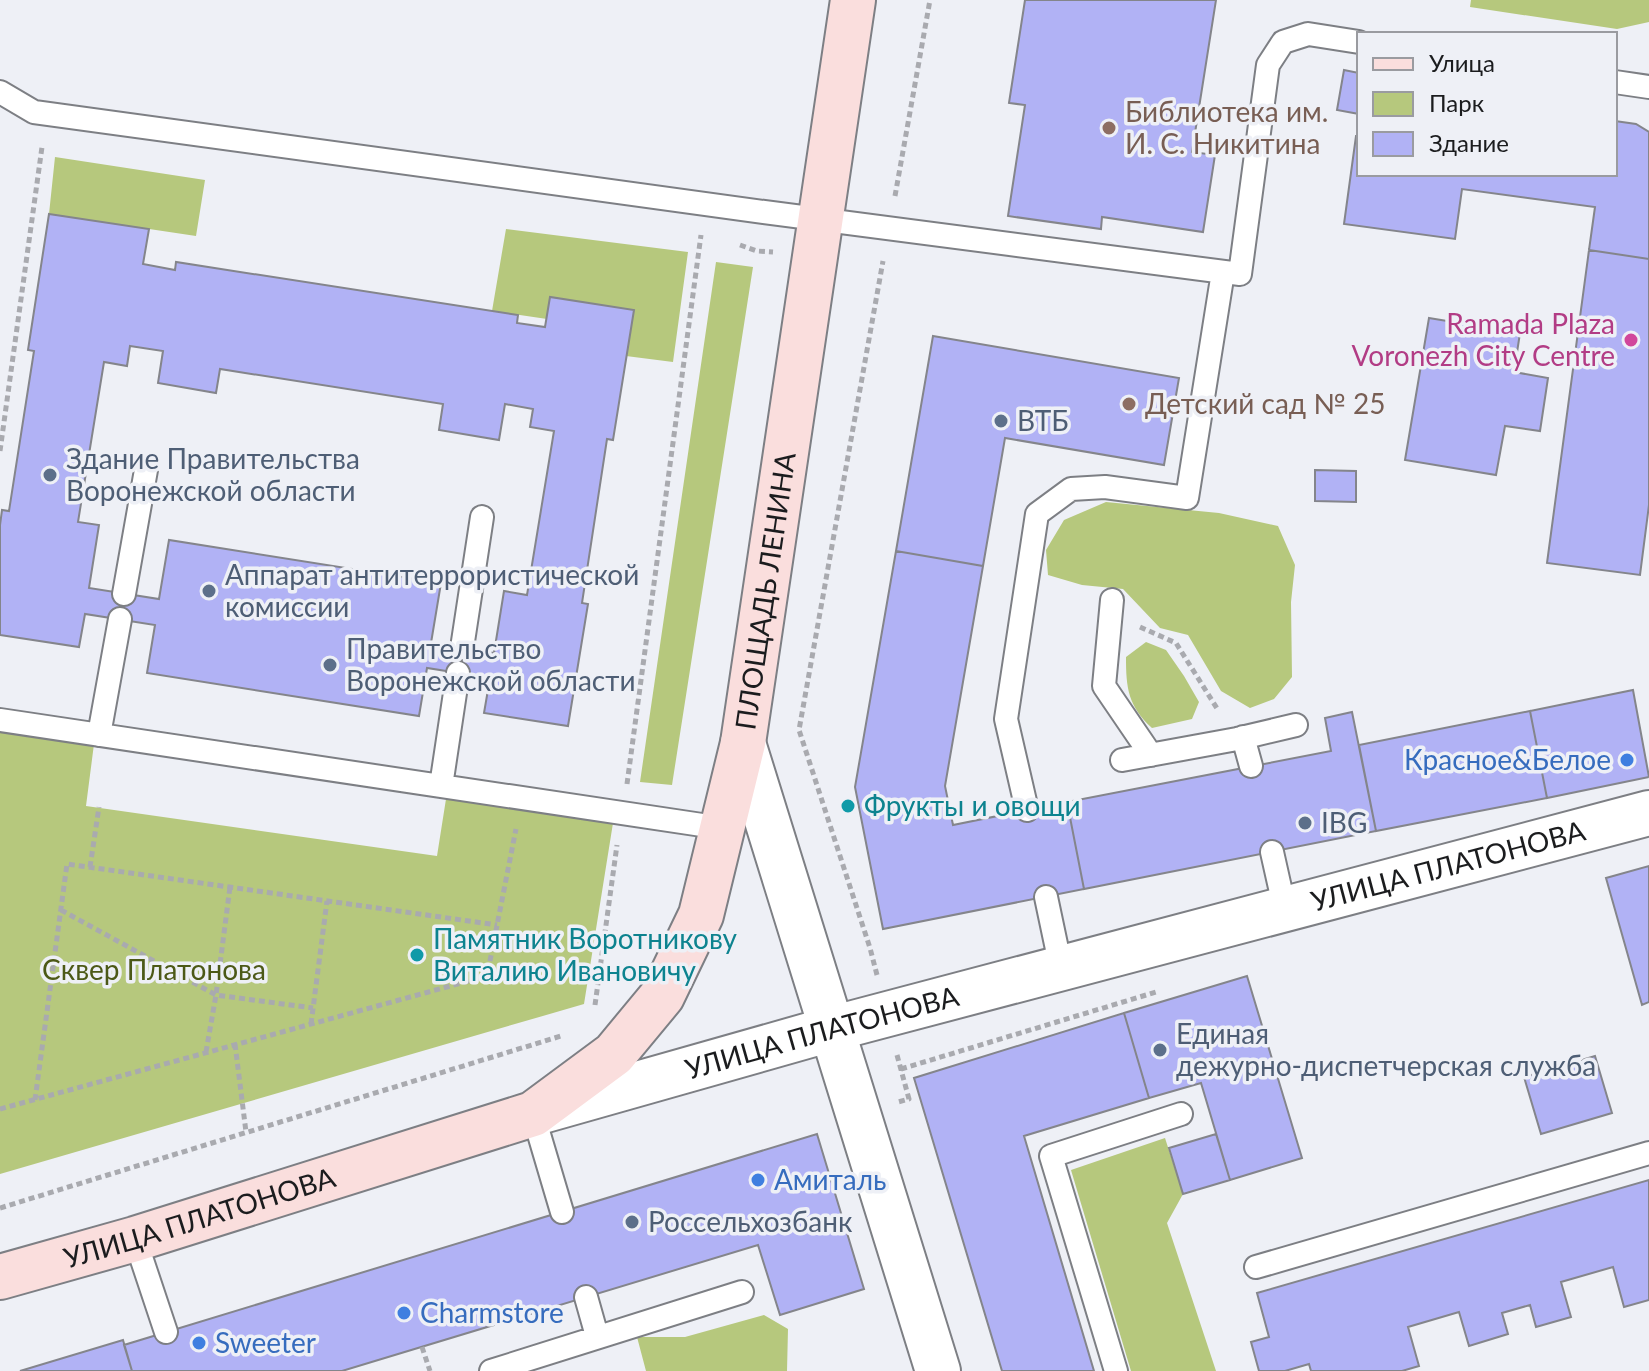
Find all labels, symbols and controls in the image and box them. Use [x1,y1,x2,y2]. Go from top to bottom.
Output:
legend [1357,32,1617,176]
text: Улица [1429,48,1495,77]
text: Парк [1429,88,1485,117]
place label: Библиотека им. И. С. Никитина [1125,94,1328,160]
marker: Библиотека им. И. С. Никитина [1100,119,1118,137]
text: Здание [1429,128,1509,157]
place label: Ramada Plaza Voronezh City Centre [1351,306,1615,372]
marker: Ramada Plaza Voronezh City Centre [1622,331,1640,349]
place label: Детский сад № 25 [1145,386,1385,420]
marker: Детский сад № 25 [1120,395,1138,413]
place label: ВТБ [1017,403,1069,437]
marker: ВТБ [992,412,1010,430]
place label: Здание Правительства Воронежской области [66,441,360,507]
street label: ПЛОЩАДЬ ЛЕНИНА [727,450,802,732]
marker: Здание Правительства Воронежской области [41,466,59,484]
place label: Аппарат антитеррористической комиссии [225,557,639,623]
marker: Аппарат антитеррористической комиссии [200,582,218,600]
place label: Правительство Воронежской области [346,631,636,697]
marker: Правительство Воронежской области [321,656,339,674]
place label: Красное&Белое [1404,742,1611,776]
marker: Красное&Белое [1618,751,1636,769]
place label: Фрукты и овощи [864,788,1081,822]
marker: Фрукты и овощи [839,797,857,815]
place label: IBG [1321,805,1367,839]
street label: УЛИЦА ПЛАТОНОВА [1307,813,1589,918]
marker: IBG [1296,814,1314,832]
place label: Памятник Воротникову Виталию Ивановичу [433,921,737,987]
marker: Памятник Воротникову Виталию Ивановичу [408,946,426,964]
park label: Сквер Платонова [42,952,266,986]
street label: УЛИЦА ПЛАТОНОВА [681,978,962,1086]
place label: Единая дежурно-диспетчерская служба [1176,1016,1596,1082]
marker: Единая дежурно-диспетчерская служба [1151,1041,1169,1059]
street label: УЛИЦА ПЛАТОНОВА [60,1159,339,1274]
place label: Амиталь [774,1162,886,1196]
marker: Амиталь [749,1171,767,1189]
place label: Россельхозбанк [648,1204,853,1238]
marker: Россельхозбанк [623,1213,641,1231]
place label: Charmstore [420,1295,564,1329]
marker: Charmstore [395,1304,413,1322]
place label: Sweeter [215,1325,316,1359]
marker: Sweeter [190,1334,208,1352]

